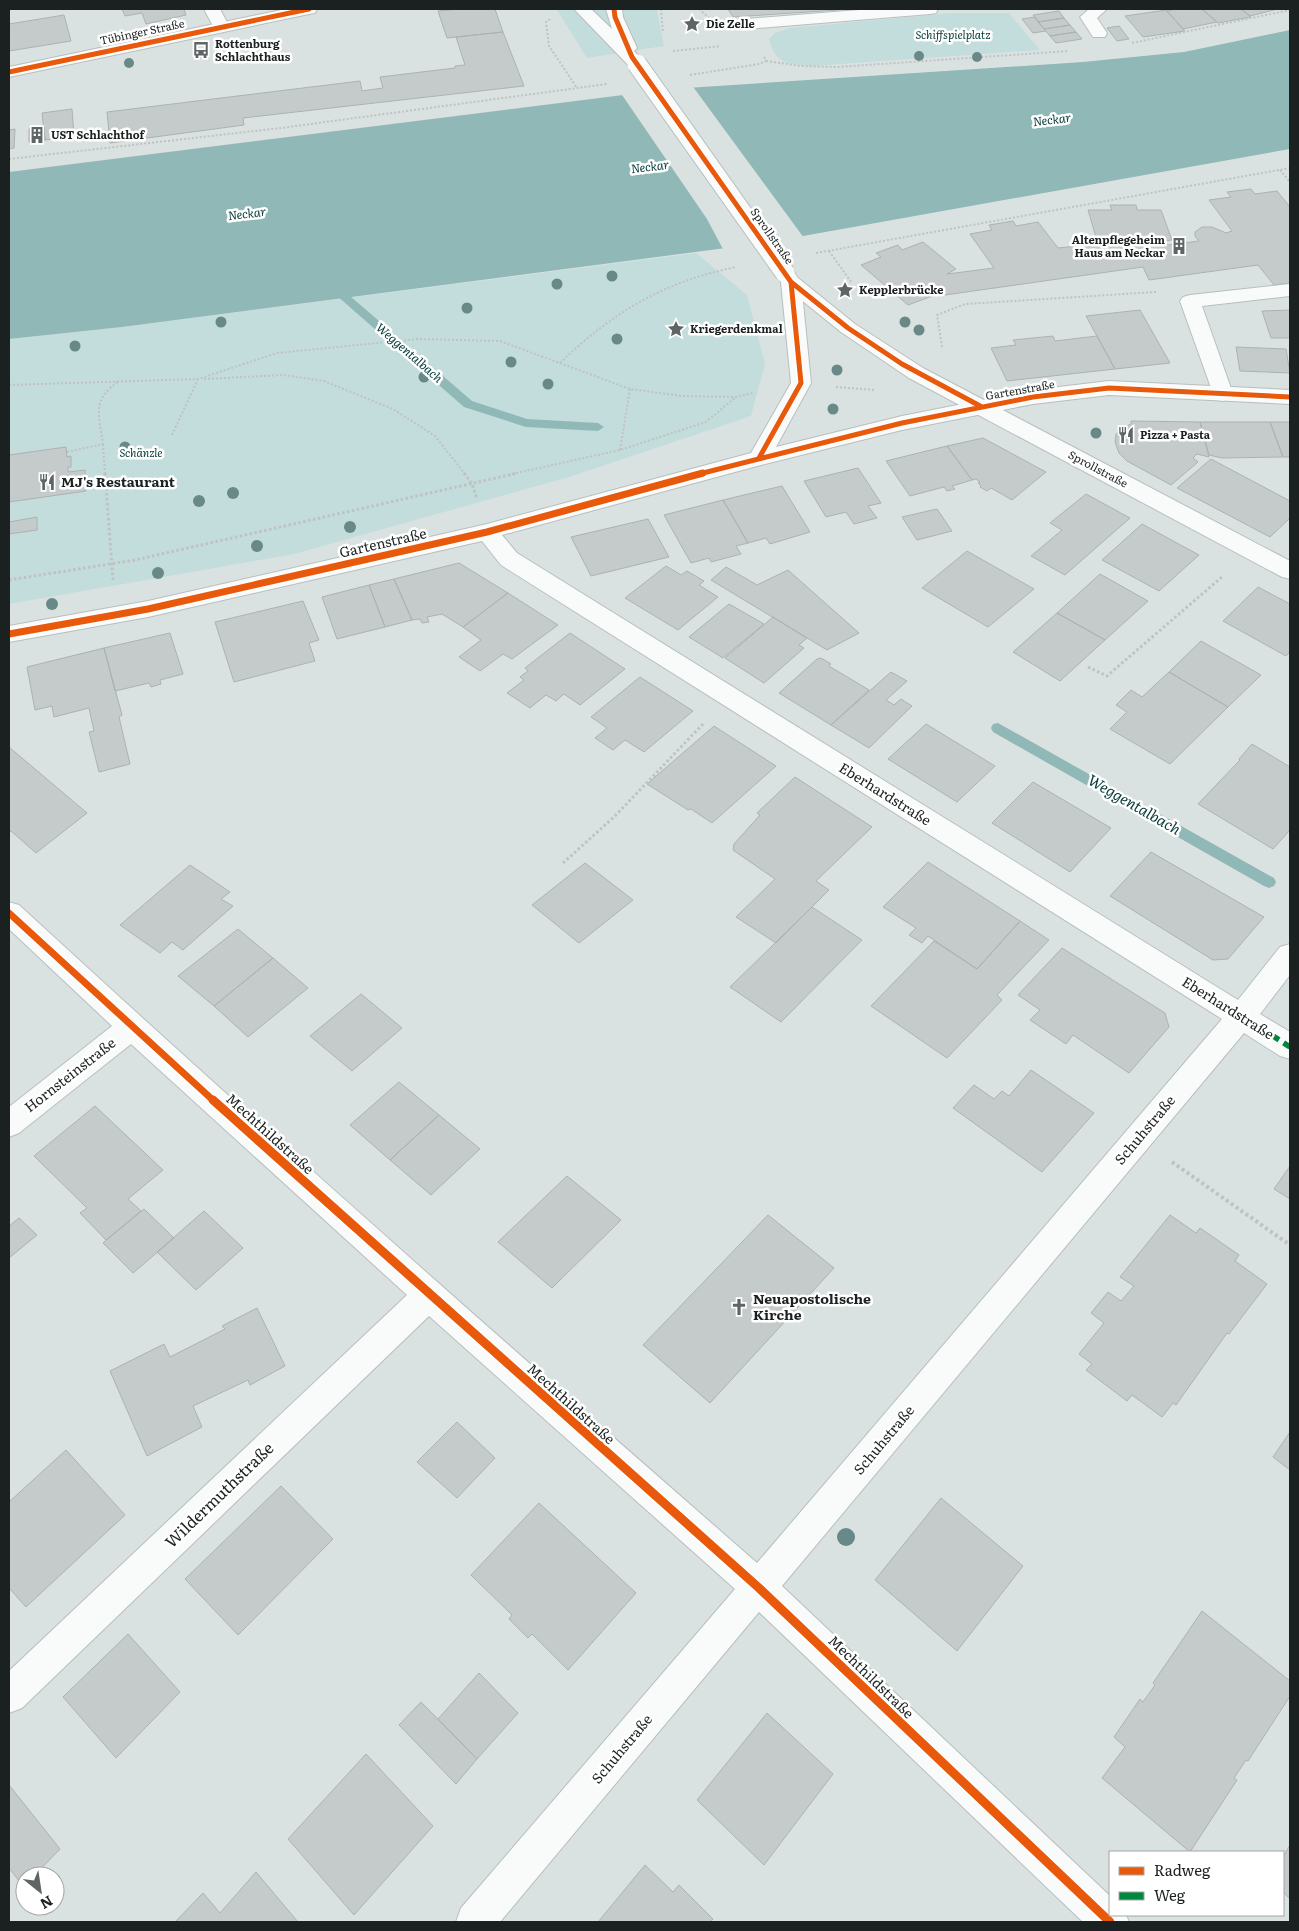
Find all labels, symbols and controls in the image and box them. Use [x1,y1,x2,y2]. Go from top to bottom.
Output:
street label: Tübinger Straße [98,14,186,48]
place icon: Die Zelle [682,14,702,34]
place label: Die Zelle [706,15,755,31]
park label: Schiffspielplatz [916,26,990,42]
place label: Rottenburg Schlachthaus [215,35,291,64]
bus stop icon: Rottenburg Schlachthaus [191,40,211,60]
water label: Neckar [1032,108,1072,130]
building icon: UST Schlachthof [27,125,47,145]
place label: UST Schlachthof [51,126,146,142]
water label: Neckar [630,155,670,177]
water label: Neckar [227,202,267,224]
street label: Sprollstraße [748,204,798,267]
place label: Altenpflegeheim Haus am Neckar [1072,231,1165,260]
building icon: Altenpflegeheim Haus am Neckar [1169,236,1189,256]
place icon: Kepplerbrücke [835,280,855,300]
place label: Kepplerbrücke [859,281,944,297]
water label: Weggentalbach [372,318,447,386]
place icon: Kriegerdenkmal [666,319,686,339]
place label: Kriegerdenkmal [690,320,783,336]
street label: Gartenstraße [984,375,1056,403]
restaurant icon: Pizza + Pasta [1116,425,1136,445]
place label: Pizza + Pasta [1140,426,1211,442]
park label: Schänzle [119,444,163,460]
street label: Sprollstraße [1066,446,1131,491]
place label: MJ's Restaurant [61,471,176,491]
restaurant icon: MJ's Restaurant [37,472,57,492]
street label: Gartenstraße [337,522,428,562]
street label: Eberhardstraße [836,757,935,829]
water label: Weggentalbach [1084,768,1186,840]
street label: Eberhardstraße [1179,971,1278,1043]
street label: Hornsteinstraße [20,1032,119,1116]
street label: Mechthildstraße [222,1088,319,1178]
street label: Schuhstraße [1109,1091,1179,1168]
place label: Neuapostolische Kirche [753,1288,871,1324]
church icon: Neuapostolische Kirche [729,1297,749,1317]
street label: Mechthildstraße [523,1358,620,1448]
street label: Schuhstraße [848,1401,918,1478]
street label: Wildermuthstraße [158,1436,278,1553]
street label: Mechthildstraße [824,1630,919,1722]
street label: Schuhstraße [586,1710,656,1787]
legend [1109,1851,1284,1916]
text: Radweg [1154,1858,1211,1881]
north arrow [15,1866,65,1916]
text: Weg [1154,1883,1186,1906]
text: N [37,1892,57,1915]

